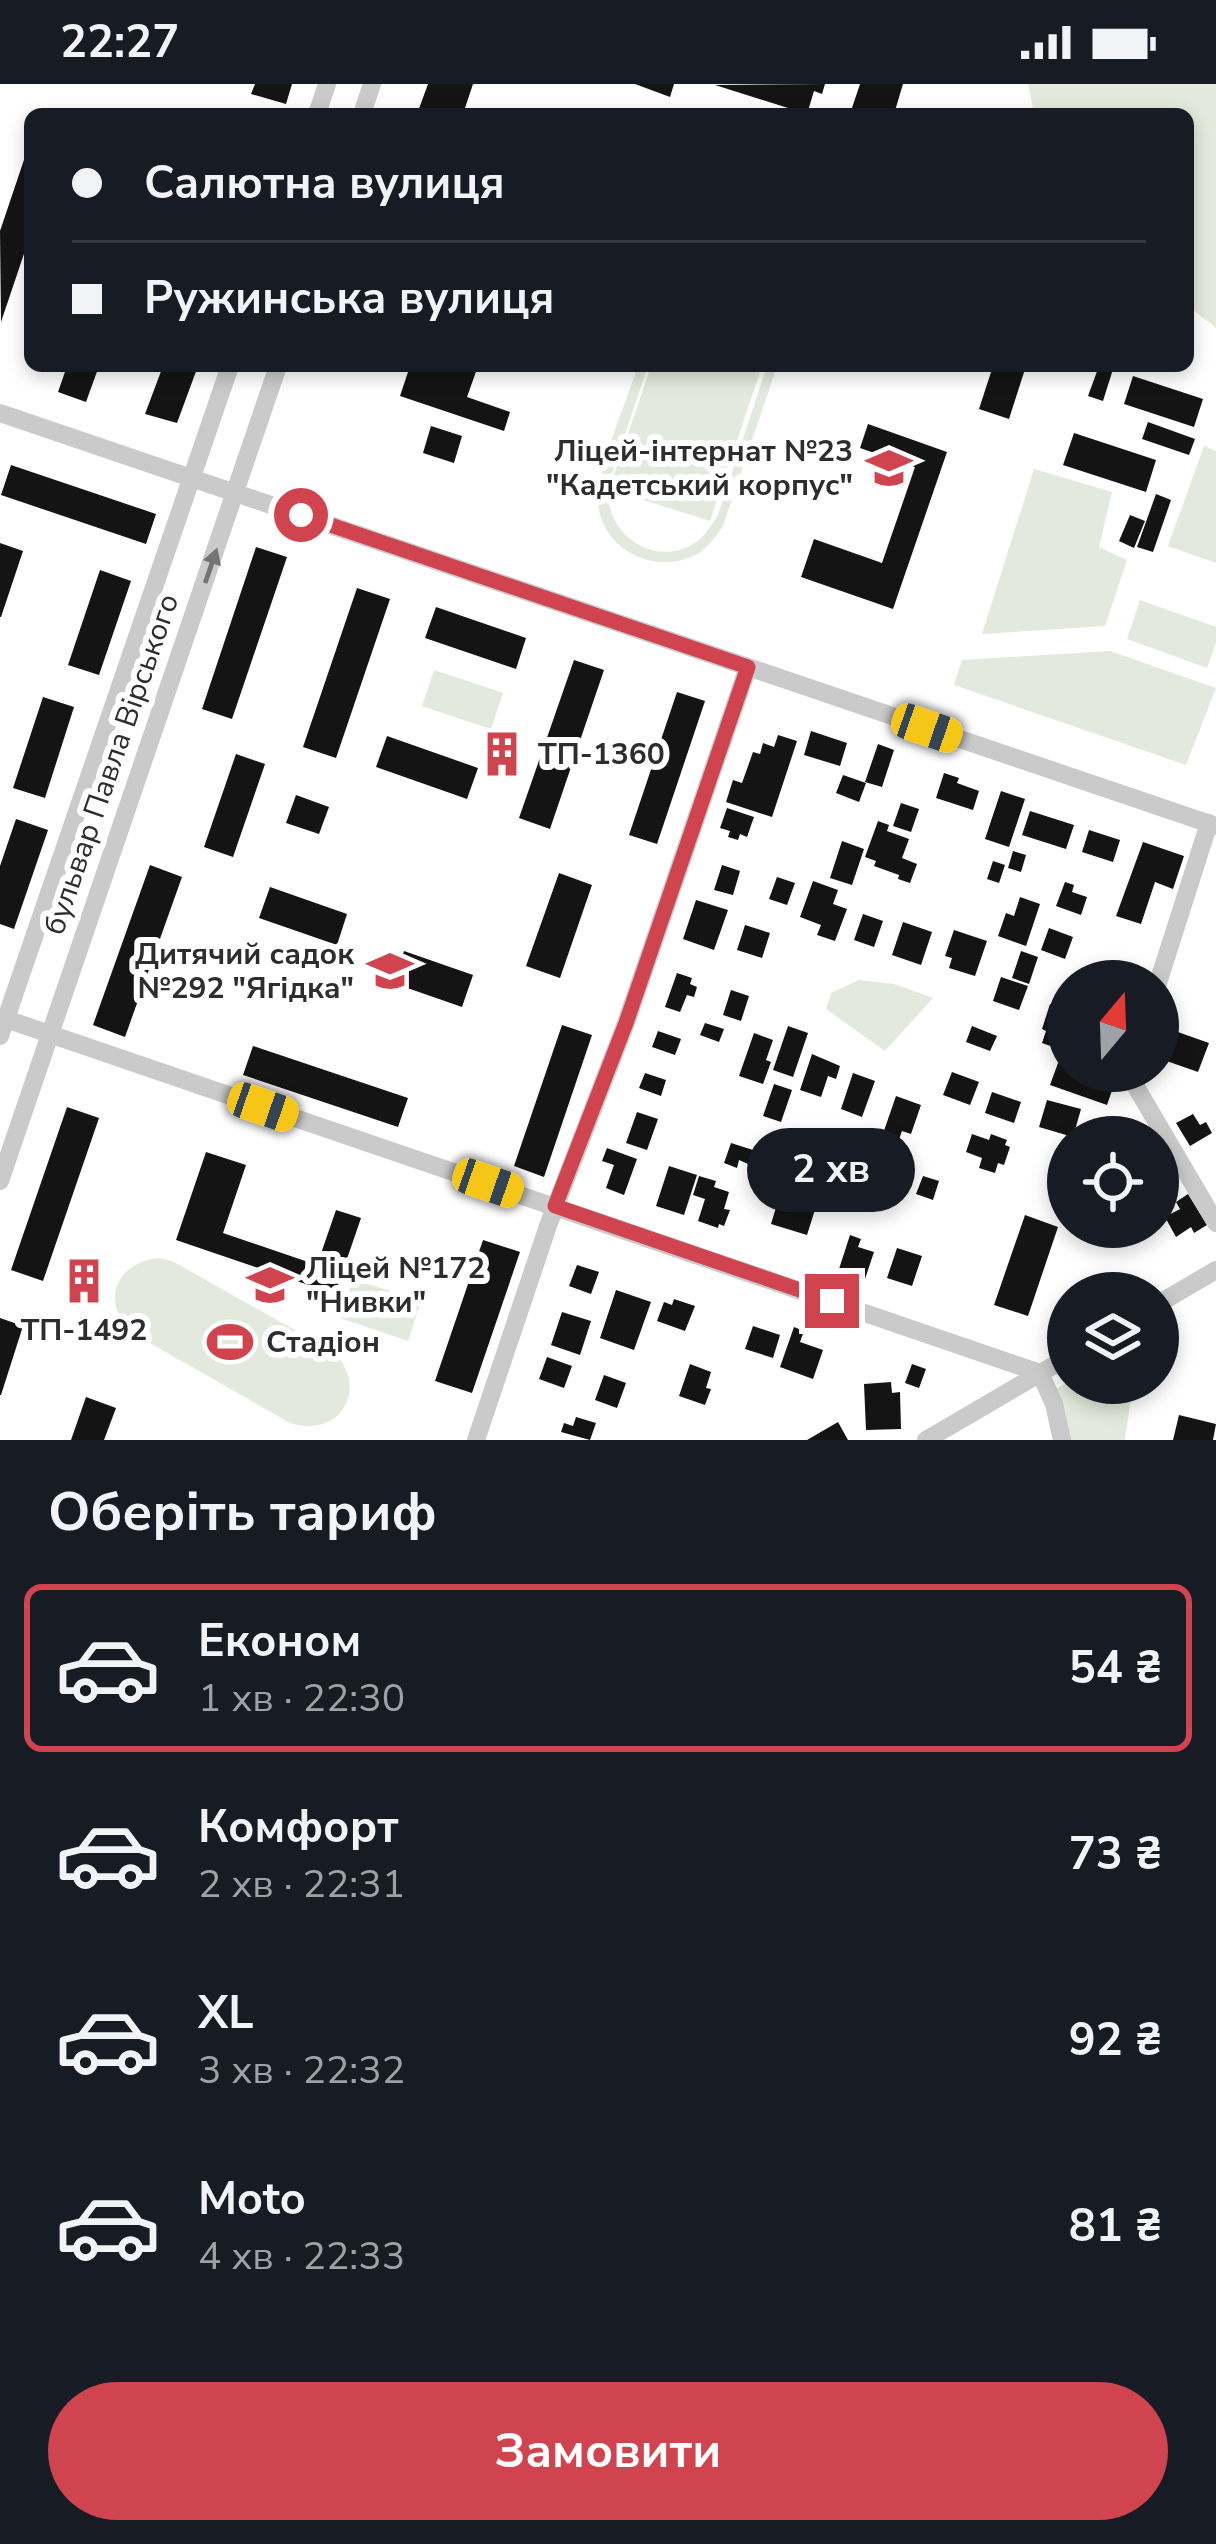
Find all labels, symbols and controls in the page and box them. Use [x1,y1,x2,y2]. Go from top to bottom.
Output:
text: 22:27 [60,12,179,73]
text: Салютна вулиця [144,153,505,214]
text: Ружинська вулиця [144,268,555,329]
place label: Ліцей-інтернат №23 "Кадетський корпус" [546,431,853,506]
school or university icon: Ліцей-інтернат №23 "Кадетський корпус" [864,443,914,493]
route start [274,488,328,542]
one-way arrow [202,547,221,584]
street label: бульвар Павла Вірського [34,588,189,940]
car [887,699,967,757]
building icon: ТП-1360 [477,729,527,779]
place label: ТП-1360 [538,734,665,775]
place label: Дитячий садок №292 "Ягідка" [135,934,354,1009]
school or university icon: Дитячий садок №292 "Ягідка" [365,946,415,996]
north arrow [1047,960,1179,1092]
map controls [1047,960,1179,1404]
car [223,1078,303,1136]
button: locate [1047,1116,1179,1248]
callout: 2 хв [748,1127,916,1211]
text: 2 хв [792,1143,870,1196]
car [448,1154,528,1212]
place label: Ліцей №172 "Нивки" [306,1248,485,1323]
building icon: ТП-1492 [59,1256,109,1306]
school or university icon: Ліцей №172 "Нивки" [245,1260,295,1310]
button: layers [1047,1272,1179,1404]
route end [805,1274,859,1328]
place label: ТП-1492 [21,1310,147,1351]
sports icon: Стадіон [205,1317,255,1367]
place label: Стадіон [266,1322,380,1363]
text: Оберіть тариф [48,1475,437,1549]
text: Економ [198,1611,361,1672]
icon: car [54,1614,162,1722]
text: 54 ₴ [1069,1638,1162,1699]
text: 1 хв · 22:30 [198,1672,405,1725]
text: Комфорт [198,1797,399,1858]
icon: car [54,1800,162,1908]
text: 73 ₴ [1069,1824,1162,1885]
text: 2 хв · 22:31 [198,1858,405,1911]
text: XL [198,1983,254,2044]
icon: car [54,1986,162,2094]
text: 92 ₴ [1069,2010,1162,2071]
text: 3 хв · 22:32 [198,2044,405,2097]
text: Moto [198,2169,306,2230]
icon: car [54,2172,162,2280]
text: 81 ₴ [1069,2196,1162,2257]
text: 4 хв · 22:33 [198,2230,405,2283]
button: Замовити [48,2382,1168,2520]

